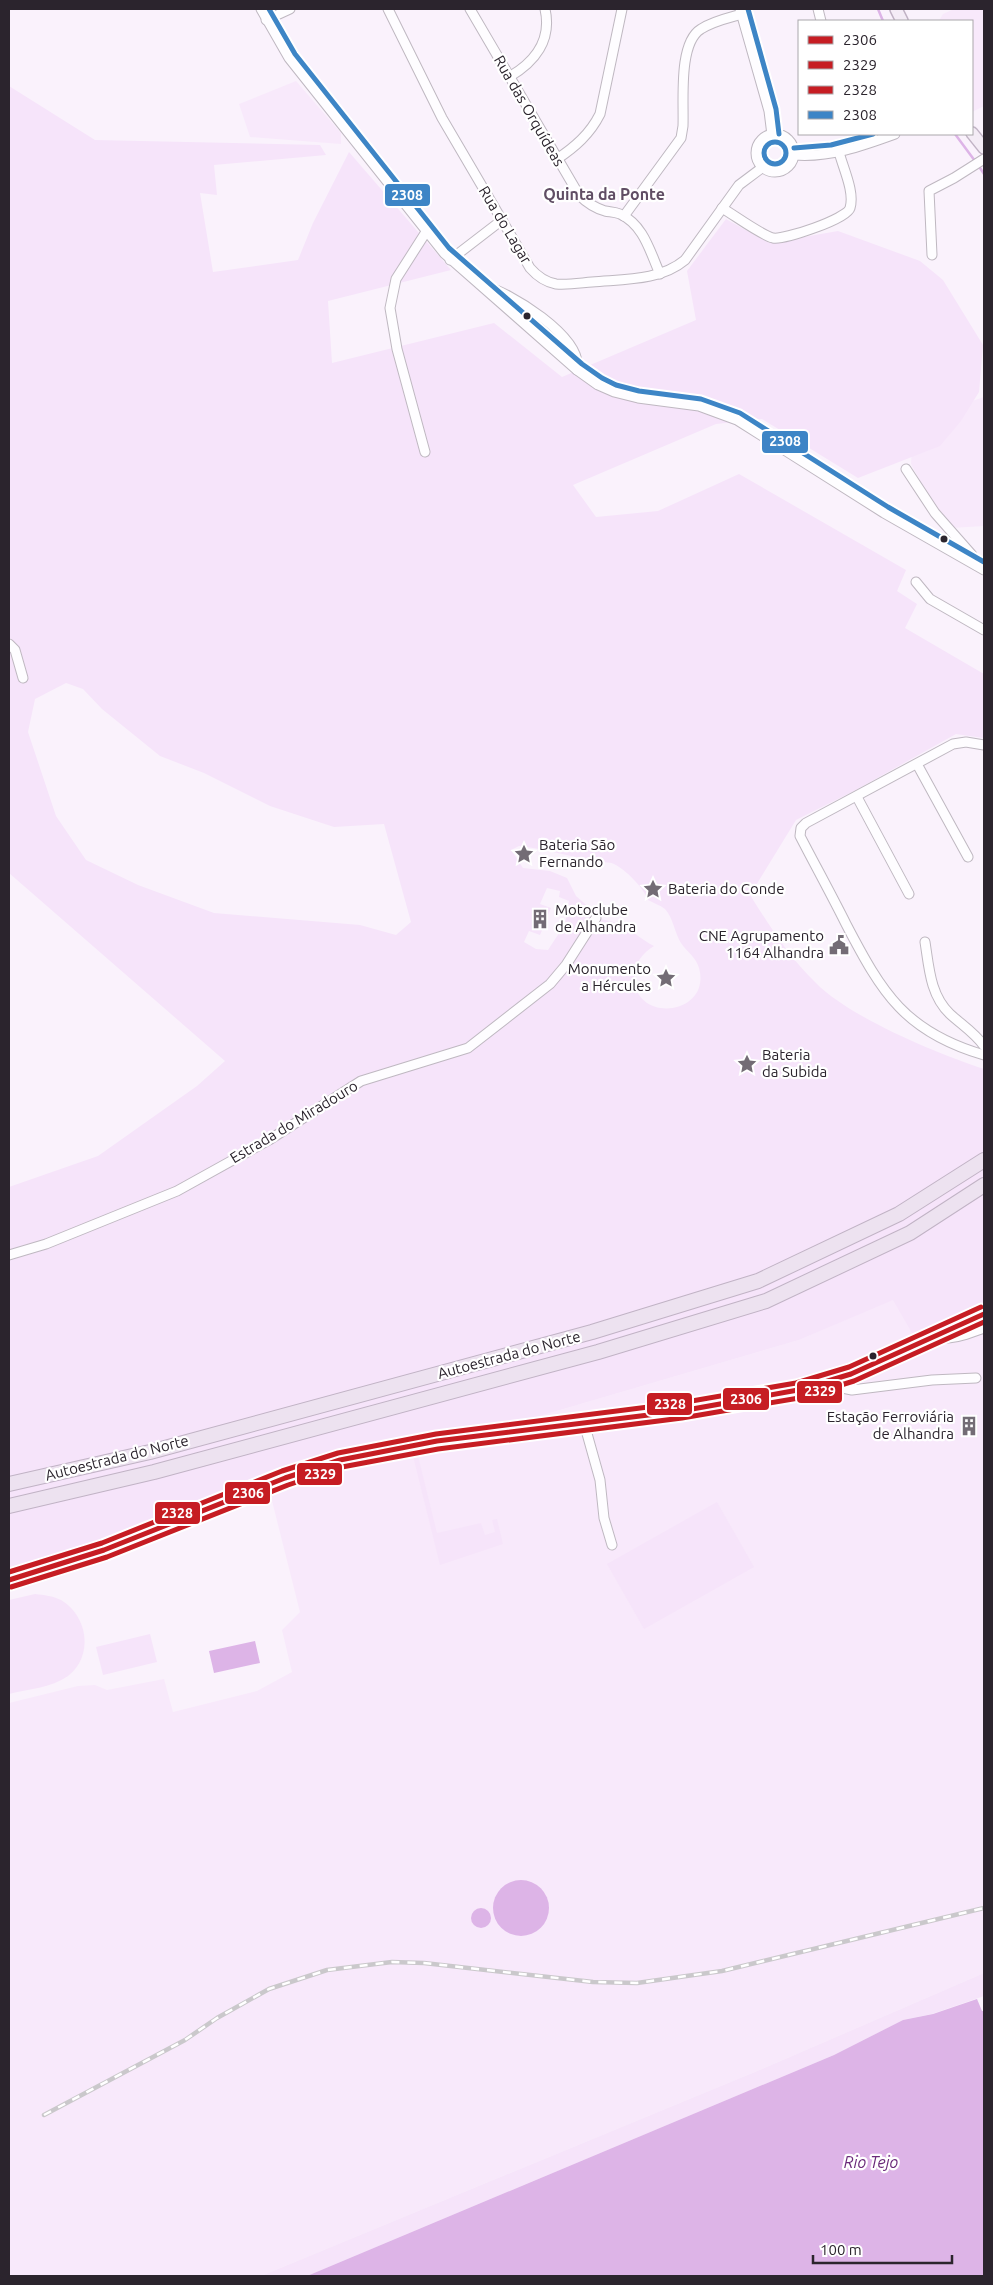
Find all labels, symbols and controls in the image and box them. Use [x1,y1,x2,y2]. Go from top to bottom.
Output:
legend [798,20,973,135]
text: 2306 [843,31,877,48]
street label: Rua das Orquídeas [491,52,568,169]
text: 2329 [843,56,877,73]
text: 2328 [843,81,877,98]
text: 2308 [843,106,877,123]
line badge: 2308 [384,183,431,207]
street label: Rua do Lagar [476,183,535,267]
district label: Quinta da Ponte [543,185,665,203]
text: 2308 [391,187,423,203]
unlabelled marker [522,311,532,321]
line badge: 2308 [761,430,809,454]
text: 2308 [769,433,801,449]
unlabelled marker [939,534,949,544]
place label: Bateria São Fernando [539,836,615,870]
place icon: Bateria São Fernando [513,843,535,865]
place icon: Bateria do Conde [642,878,664,900]
place label: Bateria do Conde [668,880,784,897]
place label: Motoclube de Alhandra [555,901,636,935]
building icon: Motoclube de Alhandra [529,908,551,930]
place label: CNE Agrupamento 1164 Alhandra [699,927,824,961]
public building icon: CNE Agrupamento 1164 Alhandra [828,934,850,956]
place label: Monumento a Hércules [568,960,651,994]
place icon: Monumento a Hércules [655,967,677,989]
place label: Bateria da Subida [762,1046,827,1080]
place icon: Bateria da Subida [736,1053,758,1075]
street label: Estrada do Miradouro [227,1077,361,1166]
street label: Autoestrada do Norte [436,1327,582,1382]
unlabelled marker [868,1351,878,1361]
line badge: 2329 [796,1380,843,1404]
text: 2329 [804,1383,836,1399]
line badge: 2306 [722,1387,770,1411]
text: 2306 [730,1391,762,1407]
line badge: 2328 [646,1392,693,1416]
text: 2328 [654,1396,686,1412]
place label: Estação Ferroviária de Alhandra [827,1408,954,1442]
building icon: Estação Ferroviária de Alhandra [958,1415,980,1437]
street label: Autoestrada do Norte [43,1431,190,1484]
line badge: 2329 [296,1462,343,1486]
text: 2329 [304,1466,336,1482]
line badge: 2306 [224,1481,271,1505]
text: 2306 [232,1485,264,1501]
line badge: 2328 [154,1501,201,1525]
text: 2328 [161,1505,193,1521]
water label: Rio Tejo [844,2153,899,2171]
scale bar [813,2232,952,2264]
text: 100 m [820,2241,862,2258]

